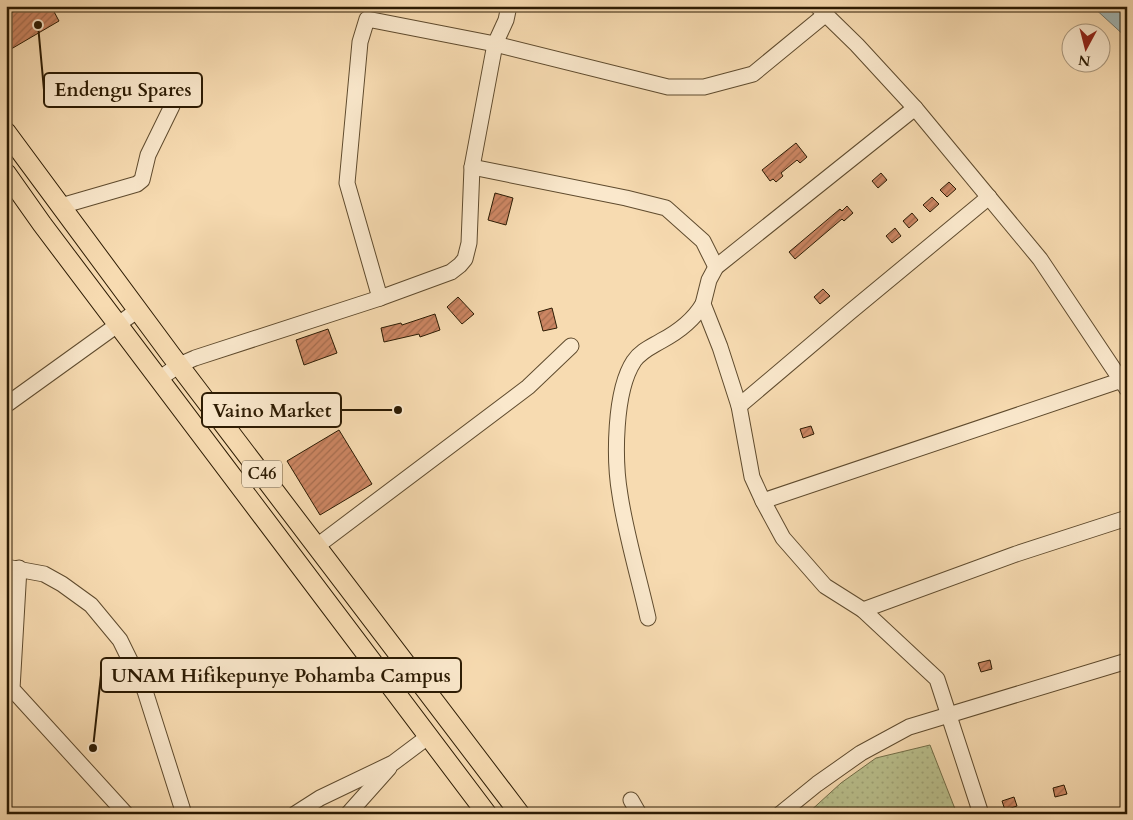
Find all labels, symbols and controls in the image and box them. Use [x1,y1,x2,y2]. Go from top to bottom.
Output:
north arrow [1060,22,1110,72]
text: N [1077,50,1092,71]
callout: Endengu Spares [44,73,202,107]
text: Endengu Spares [54,77,192,103]
callout: Vaino Market [202,393,341,427]
text: Vaino Market [213,398,332,424]
road number: C46 [242,460,282,488]
callout: UNAM Hifikepunye Pohamba Campus [101,658,461,692]
text: UNAM Hifikepunye Pohamba Campus [111,663,451,689]

